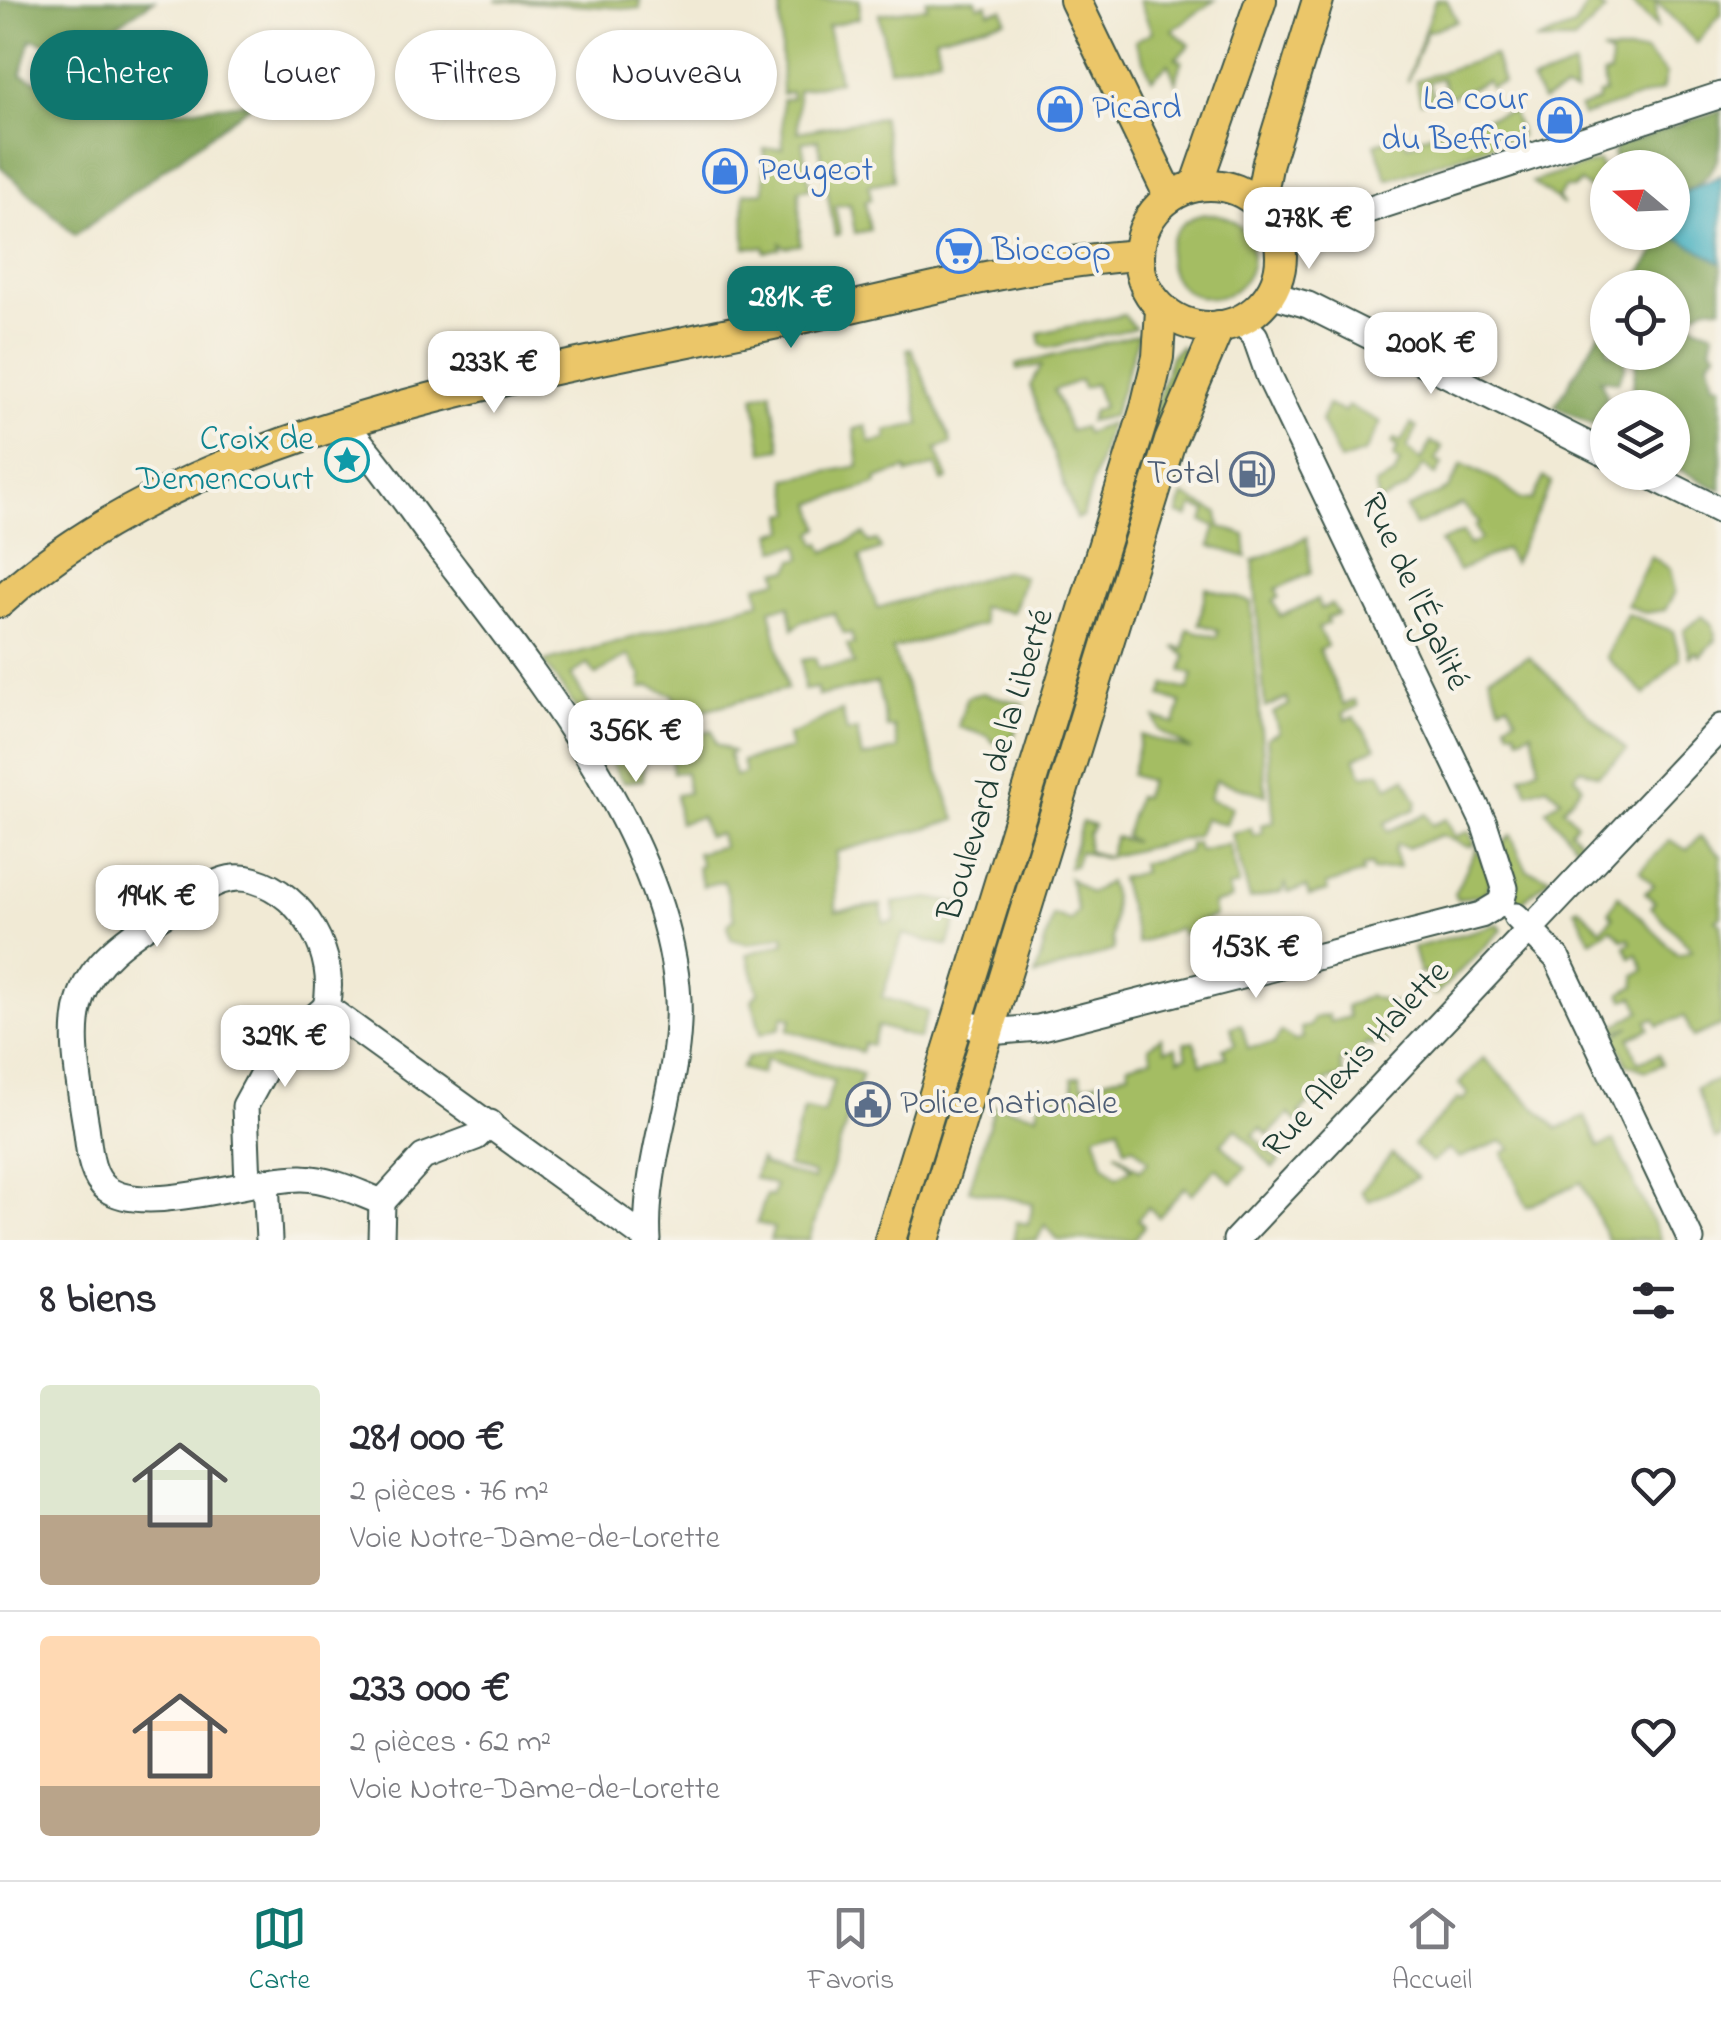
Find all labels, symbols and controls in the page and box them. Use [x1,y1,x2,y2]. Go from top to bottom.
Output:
chip: Acheter [30,30,208,120]
chip: Louer [228,30,375,120]
chip: Filtres [395,30,556,120]
chip: Nouveau [576,30,777,120]
place label: La cour du Beffroi [1381,75,1528,166]
place label: Picard [1092,84,1181,135]
shop icon: Picard [1037,86,1083,132]
shop icon: La cour du Beffroi [1537,97,1583,143]
place label: Peugeot [758,146,873,197]
shop icon: Peugeot [702,148,748,194]
north arrow [1590,150,1690,250]
map controls [1590,150,1690,490]
pin: 278K € [1228,187,1390,272]
text: 278K € [1266,196,1352,243]
place label: Biocoop [991,226,1111,277]
supermarket icon: Biocoop [936,228,982,274]
pin: 281K € [710,266,872,351]
button: locate [1590,270,1690,370]
text: 281K € [749,275,833,322]
pin: 200K € [1350,312,1512,397]
text: 200K € [1386,321,1476,368]
pin: 233K € [413,331,575,416]
text: 233K € [450,340,538,387]
button: layers [1590,390,1690,490]
place label: Croix de Demencourt [135,415,314,506]
place icon: Croix de Demencourt [324,437,370,483]
place label: Total [1147,449,1220,500]
fuel station icon: Total [1229,451,1275,497]
street label: Rue de l'Égalité [1346,485,1482,699]
street label: Boulevard de la Liberté [925,602,1069,928]
pin: 356K € [555,700,717,785]
text: 356K € [590,709,682,756]
pin: 194K € [76,865,238,950]
text: 194K € [118,874,196,921]
pin: 153K € [1175,916,1337,1001]
text: 153K € [1212,925,1300,972]
street label: Rue Alexis Halette [1251,949,1463,1171]
pin: 329K € [204,1005,366,1090]
text: 329K € [243,1014,327,1061]
place label: Police nationale [900,1079,1118,1130]
public building icon: Police nationale [845,1081,891,1127]
text: 8 biens [40,1270,157,1331]
icon: filters [1626,1273,1681,1328]
text: 281 000 € [350,1408,505,1469]
icon: home [120,1425,240,1545]
icon: heart [1626,1458,1681,1513]
text: 2 pièces · 76 m² [350,1469,549,1516]
text: Voie Notre-Dame-de-Lorette [350,1516,720,1563]
text: 233 000 € [350,1659,510,1720]
icon: home [120,1676,240,1796]
icon: heart [1626,1709,1681,1764]
text: 2 pièces · 62 m² [350,1720,551,1767]
text: Voie Notre-Dame-de-Lorette [350,1767,720,1814]
tab: Carte [249,1901,310,2002]
tab: Favoris [808,1901,894,2002]
tab: Accueil [1392,1901,1472,2002]

